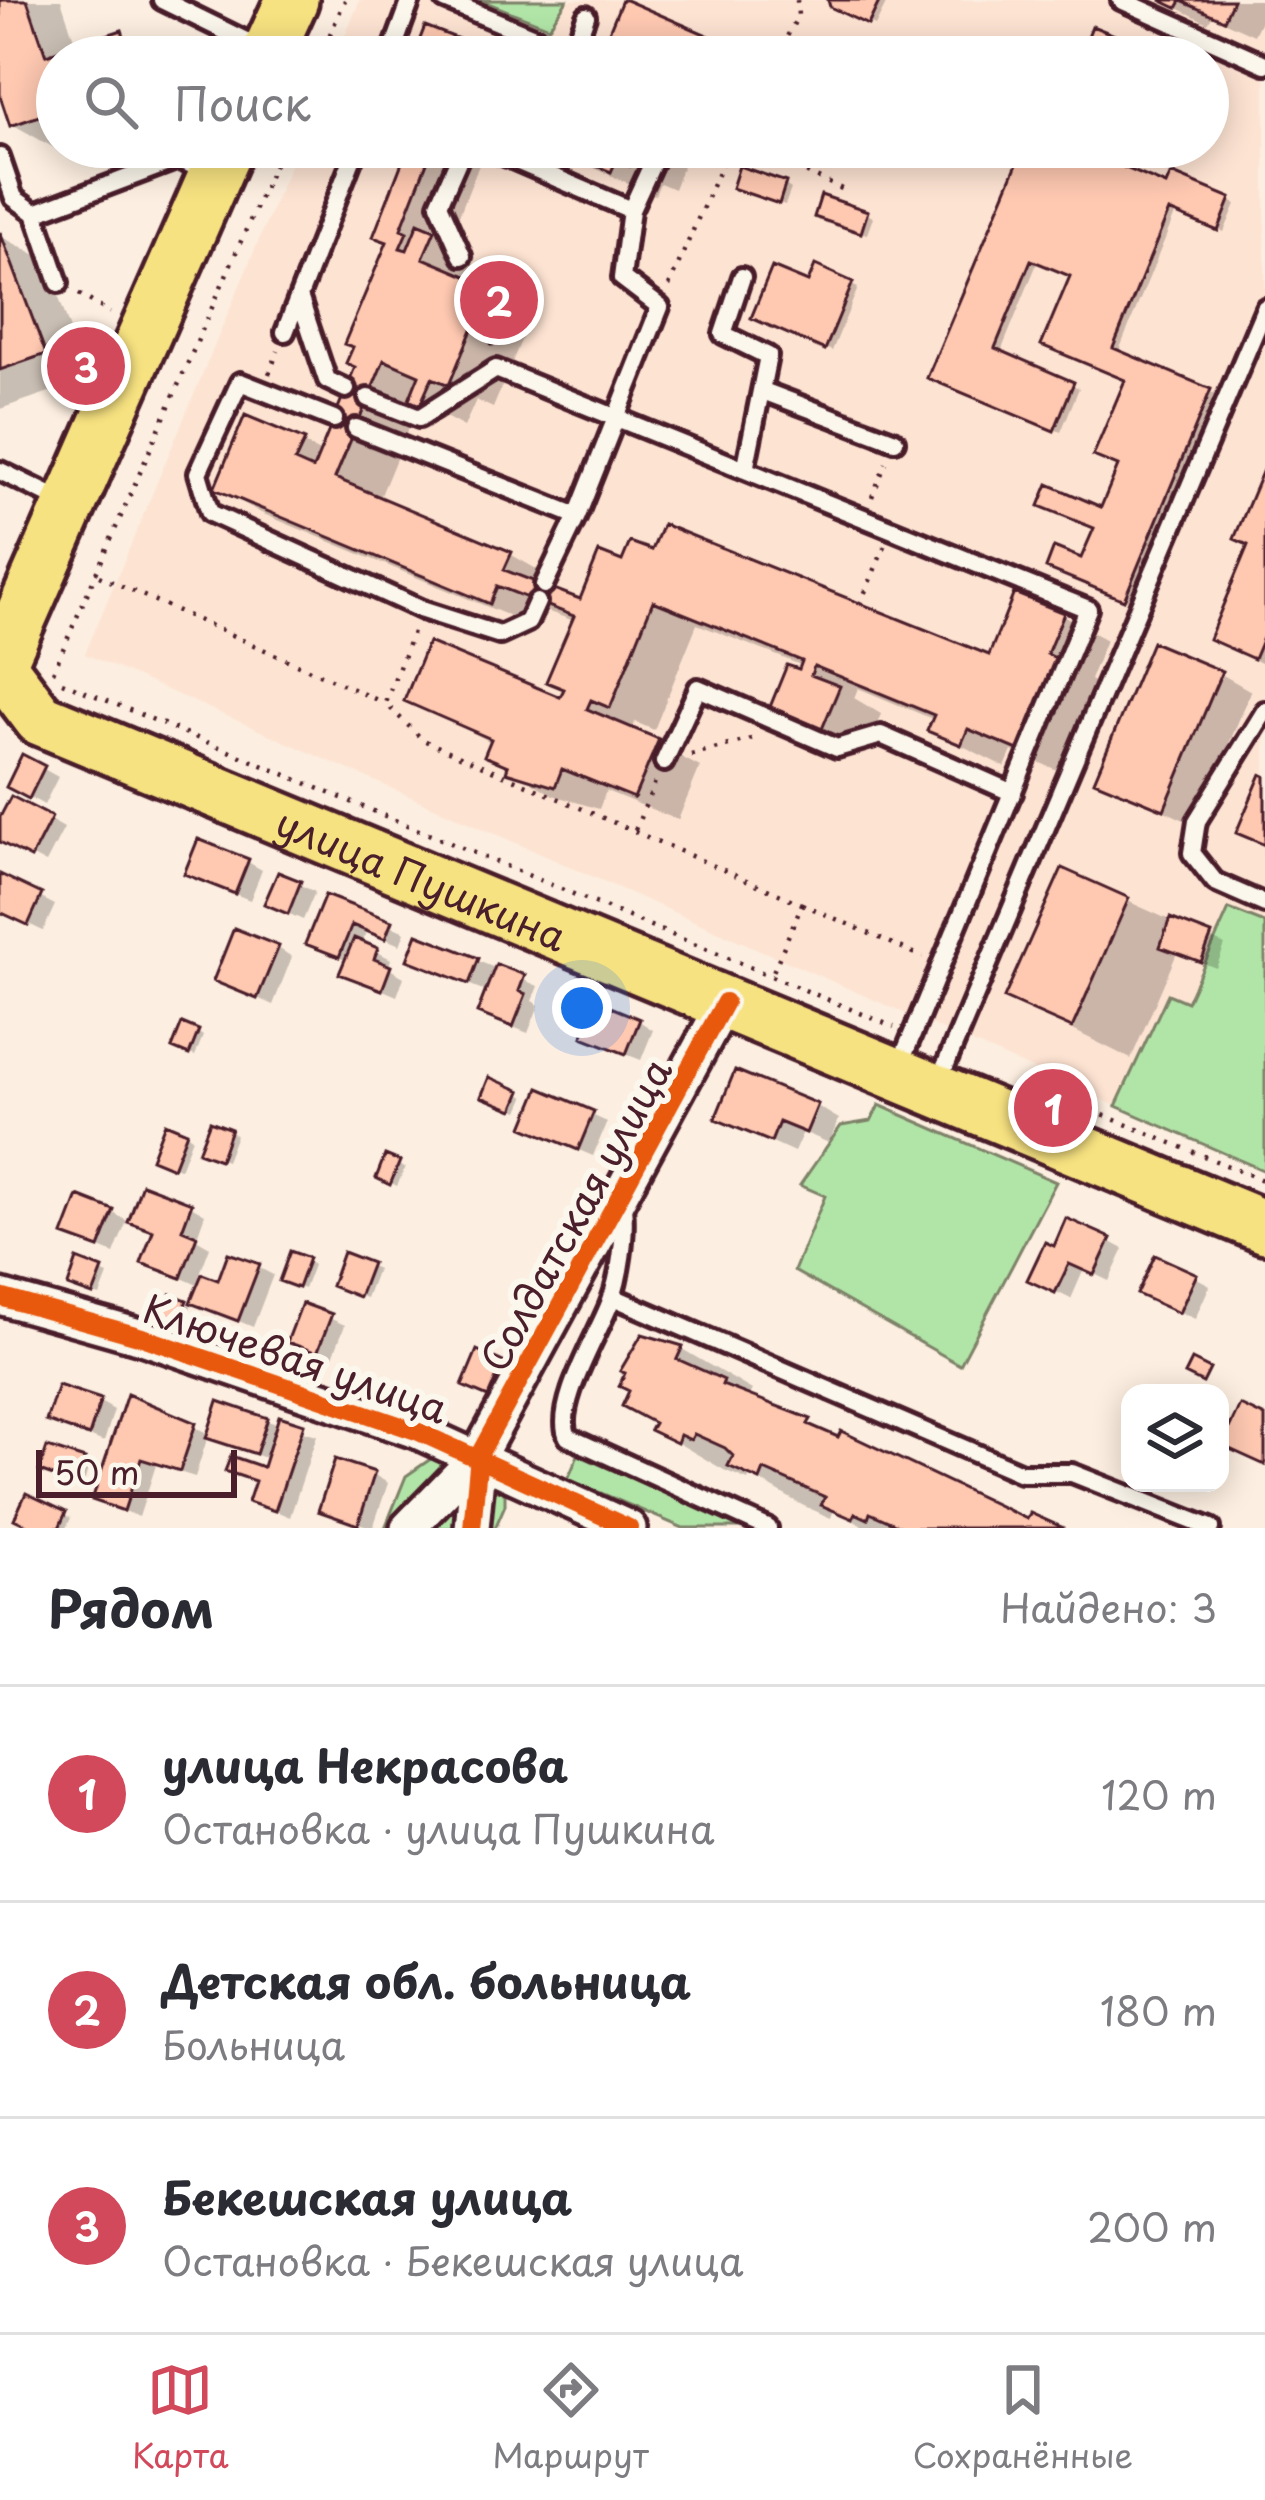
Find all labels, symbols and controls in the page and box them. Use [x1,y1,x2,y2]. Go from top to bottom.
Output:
search box [36,36,1229,168]
text: Поиск [174,68,311,136]
icon: search [78,69,144,135]
pin: 2 [460,255,538,345]
pin: 3 [47,321,125,411]
street label: улица Пушкина [268,791,577,964]
your location [552,978,612,1038]
street label: Солдатская улица [463,1046,685,1382]
pin: 1 [1014,1063,1092,1153]
street label: Ключевая улица [136,1277,456,1437]
map controls [1121,1384,1229,1492]
button: layers [1121,1384,1229,1492]
scale bar [36,1444,237,1497]
text: 50 m [54,1446,140,1496]
text: Рядом [48,1568,214,1645]
text: Найдено: 3 [1000,1577,1217,1636]
text: улица Некрасова [162,1730,568,1798]
text: 1 [78,1764,96,1823]
text: 120 m [1101,1764,1217,1823]
text: Остановка · улица Пушкина [162,1798,714,1857]
text: Детская обл. больница [162,1946,691,2014]
text: 2 [73,1980,101,2039]
text: 180 m [1100,1980,1217,2039]
text: Больница [162,2014,345,2073]
text: Бекешская улица [162,2162,572,2230]
text: 3 [74,2196,100,2255]
text: 200 m [1087,2196,1217,2255]
text: Остановка · Бекешская улица [162,2230,744,2289]
tab: Карта [132,2357,229,2479]
tab: Маршрут [493,2357,649,2479]
tab: Сохранённые [912,2357,1133,2479]

